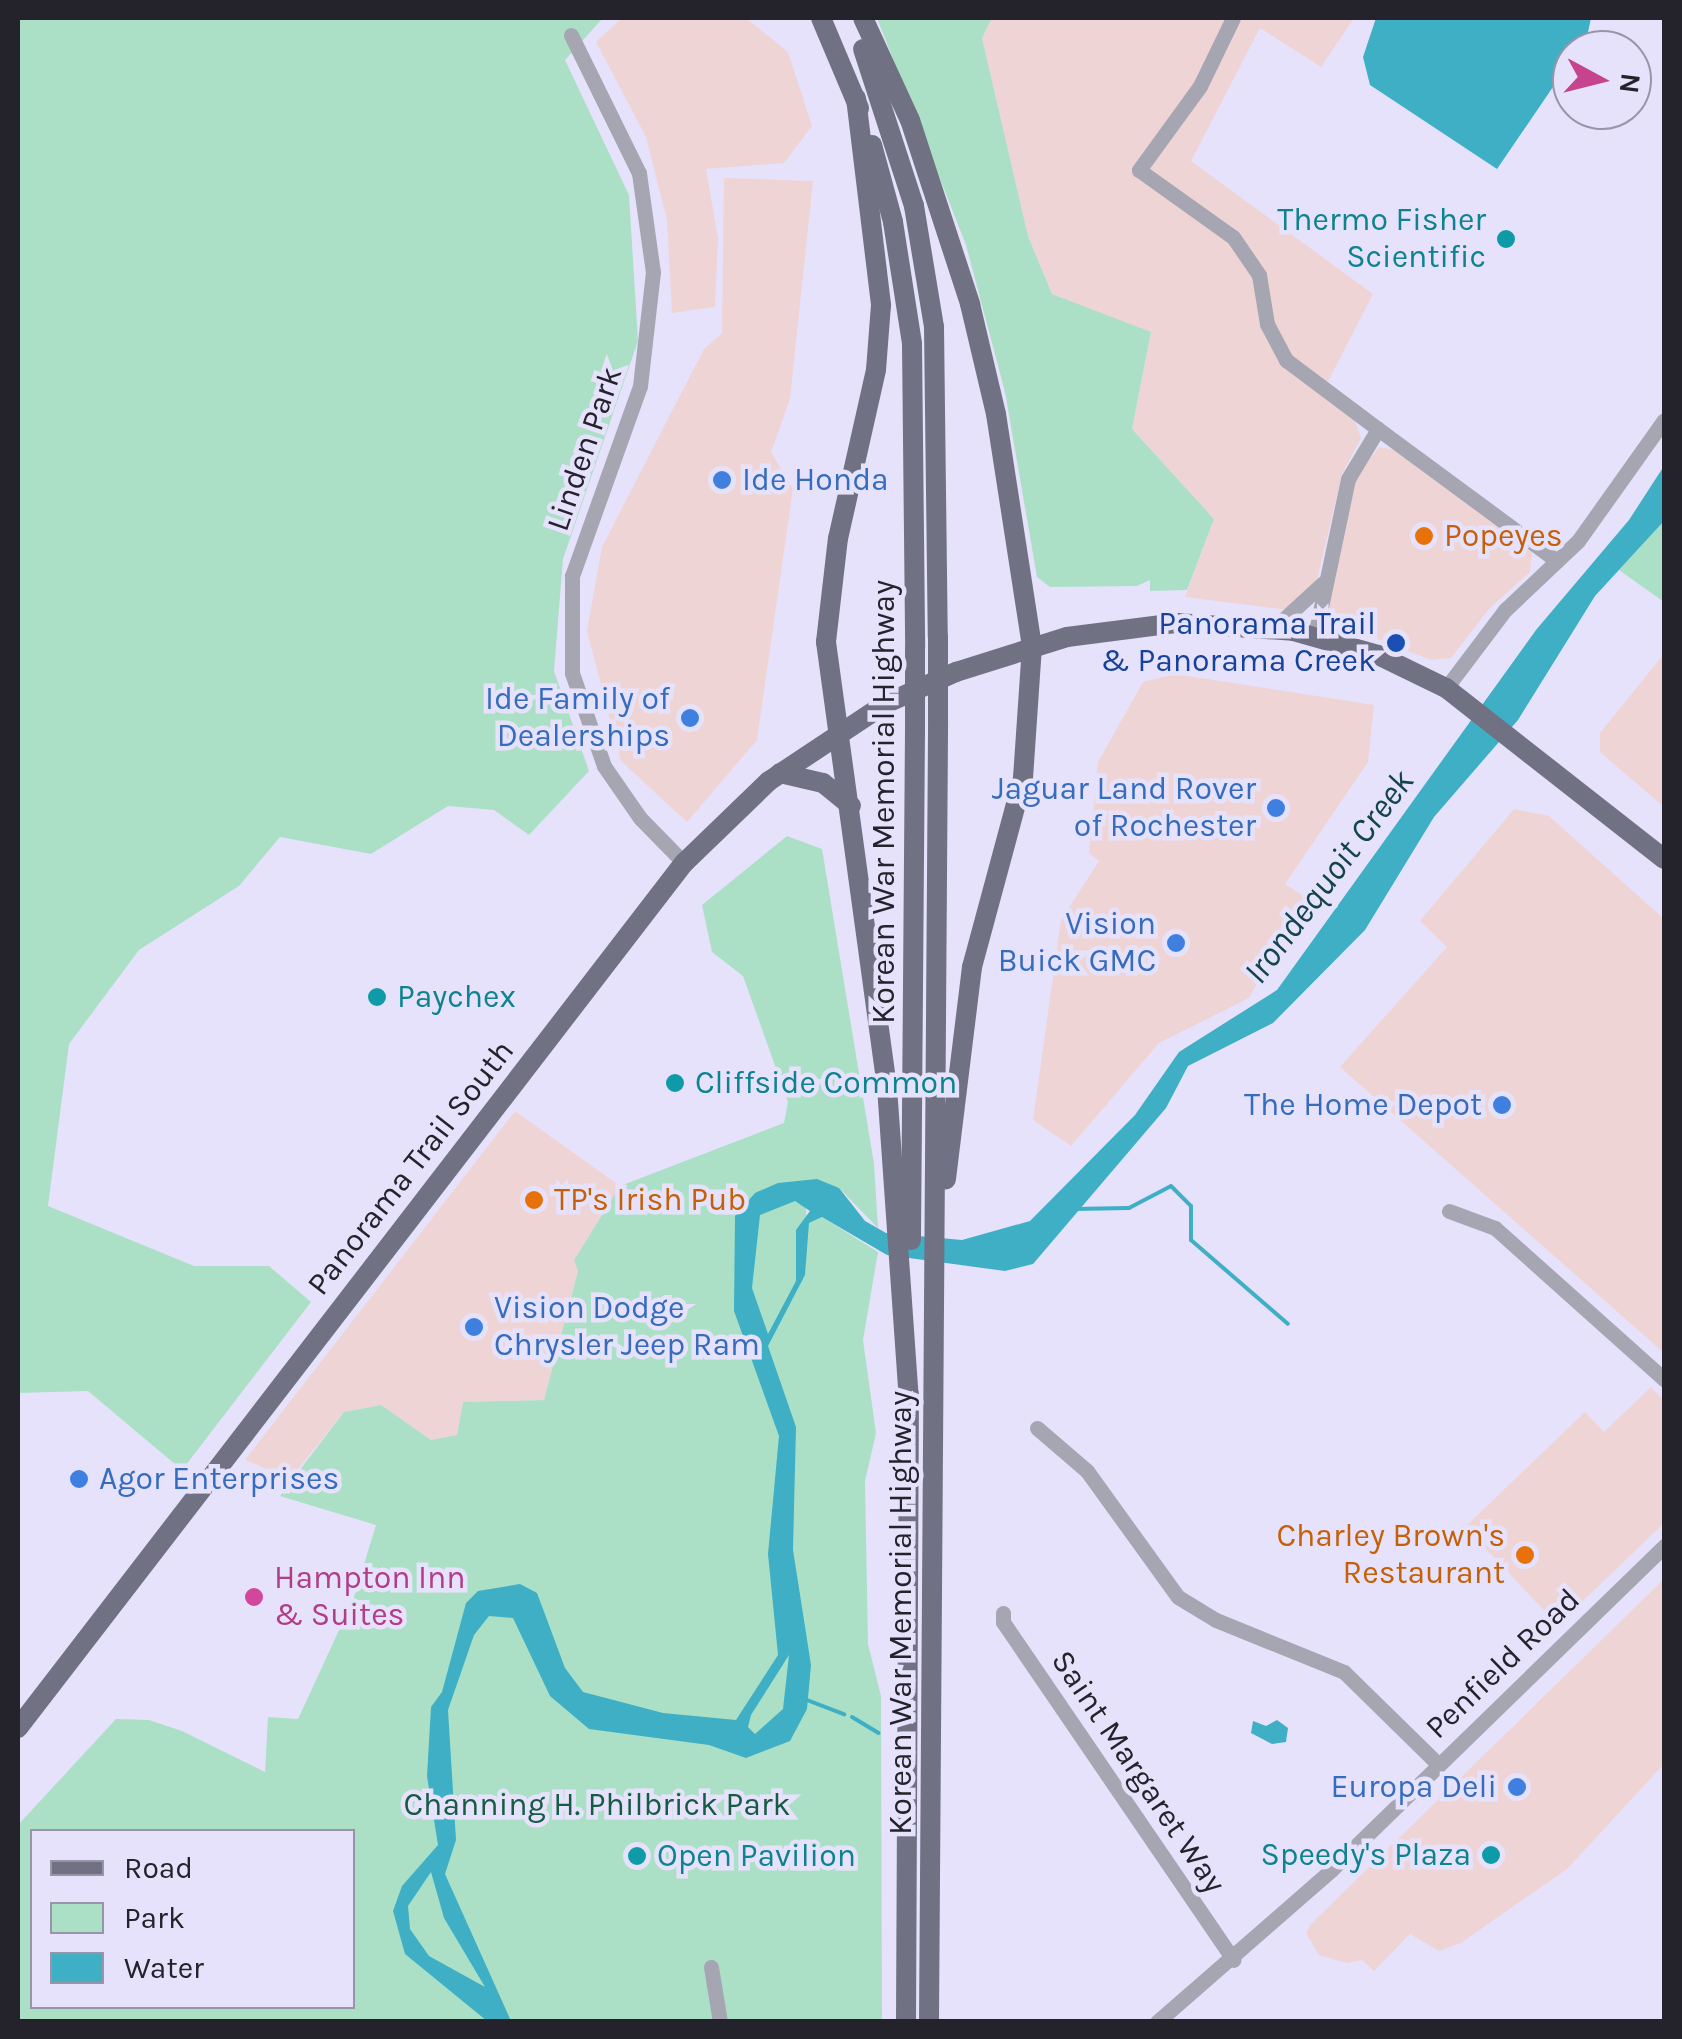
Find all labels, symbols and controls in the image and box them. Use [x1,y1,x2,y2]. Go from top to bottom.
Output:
north arrow [1552,30,1652,130]
text: N [1613,71,1648,95]
place label: Thermo Fisher Scientific [1277,202,1486,277]
marker: Thermo Fisher Scientific [1495,228,1517,250]
street label: Linden Park [539,362,631,536]
place label: Ide Honda [742,461,889,499]
marker: Ide Honda [711,469,733,491]
place label: Popeyes [1444,517,1562,555]
marker: Popeyes [1413,525,1435,547]
street label: Korean War Memorial Highway [865,580,903,1024]
place label: Panorama Trail & Panorama Creek [1101,606,1376,681]
marker: Panorama Trail & Panorama Creek [1385,632,1407,654]
place label: Ide Family of Dealerships [485,681,670,756]
marker: Ide Family of Dealerships [679,707,701,729]
water label: Irondequoit Creek [1235,762,1423,992]
place label: Jaguar Land Rover of Rochester [992,771,1256,846]
marker: Jaguar Land Rover of Rochester [1265,797,1287,819]
place label: Vision Buick GMC [998,906,1156,981]
marker: Vision Buick GMC [1165,932,1187,954]
place label: Paychex [397,978,516,1016]
marker: Paychex [366,986,388,1008]
street label: Panorama Trail South [300,1033,522,1303]
place label: Cliffside Common [695,1064,957,1102]
marker: Cliffside Common [664,1072,686,1094]
place label: The Home Depot [1244,1086,1482,1124]
marker: The Home Depot [1491,1094,1513,1116]
place label: TP's Irish Pub [554,1181,746,1219]
marker: TP's Irish Pub [523,1189,545,1211]
place label: Vision Dodge Chrysler Jeep Ram [494,1290,760,1365]
marker: Vision Dodge Chrysler Jeep Ram [463,1316,485,1338]
street label: Korean War Memorial Highway [882,1391,920,1835]
place label: Agor Enterprises [99,1460,339,1498]
marker: Agor Enterprises [68,1468,90,1490]
place label: Charley Brown's Restaurant [1276,1518,1505,1593]
marker: Charley Brown's Restaurant [1514,1544,1536,1566]
place label: Hampton Inn & Suites [274,1560,466,1635]
street label: Penfield Road [1418,1581,1588,1747]
marker: Hampton Inn & Suites [243,1586,265,1608]
street label: Saint Margaret Way [1043,1643,1233,1901]
place label: Europa Deli [1331,1768,1497,1806]
marker: Europa Deli [1506,1776,1528,1798]
park label: Channing H. Philbrick Park [403,1786,791,1824]
legend [30,1829,355,2009]
place label: Speedy's Plaza [1260,1836,1471,1874]
place label: Open Pavilion [657,1837,856,1875]
marker: Speedy's Plaza [1480,1844,1502,1866]
marker: Open Pavilion [626,1845,648,1867]
text: Road [124,1850,193,1886]
text: Park [124,1900,185,1936]
text: Water [124,1950,204,1986]

